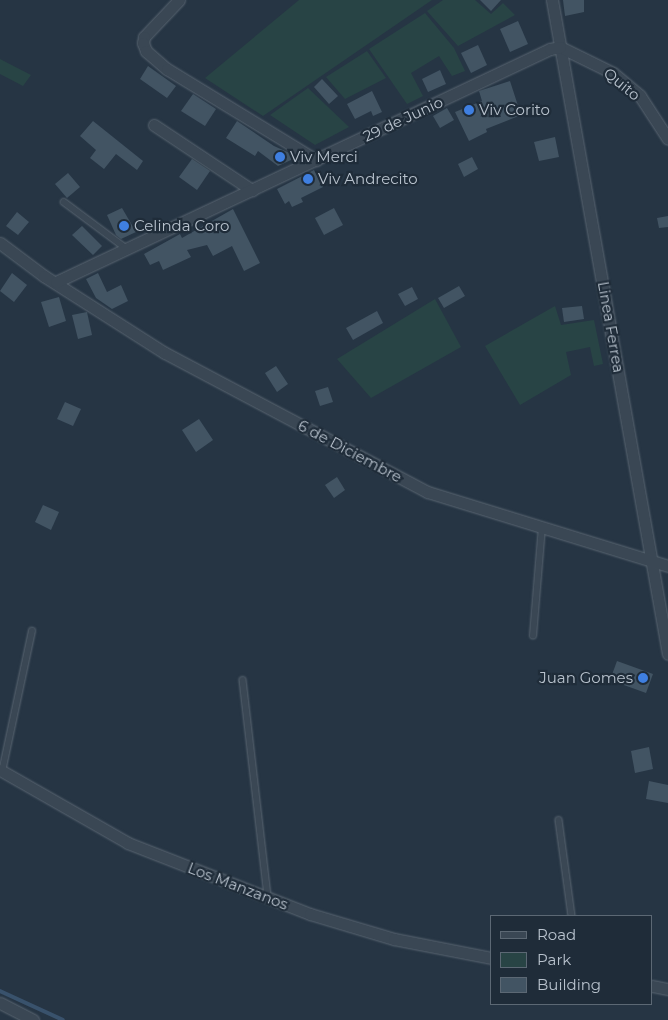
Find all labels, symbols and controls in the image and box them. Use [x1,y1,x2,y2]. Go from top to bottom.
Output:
street label: Quito [600,64,644,104]
street label: 29 de Junio [360,93,446,145]
place label: Viv Corito [479,101,550,119]
marker: Viv Corito [463,104,475,116]
place label: Viv Merci [290,148,358,166]
marker: Viv Merci [274,151,286,163]
place label: Viv Andrecito [318,170,418,188]
marker: Viv Andrecito [302,173,314,185]
place label: Celinda Coro [134,217,229,235]
marker: Celinda Coro [118,220,130,232]
street label: Linea Ferrea [594,280,628,374]
street label: 6 de Diciembre [295,416,405,486]
place label: Juan Gomes [539,669,633,687]
marker: Juan Gomes [637,672,649,684]
street label: Los Manzanos [185,859,291,913]
legend [490,915,653,1005]
text: Road [537,925,576,944]
text: Park [537,950,571,969]
text: Building [537,975,601,994]

